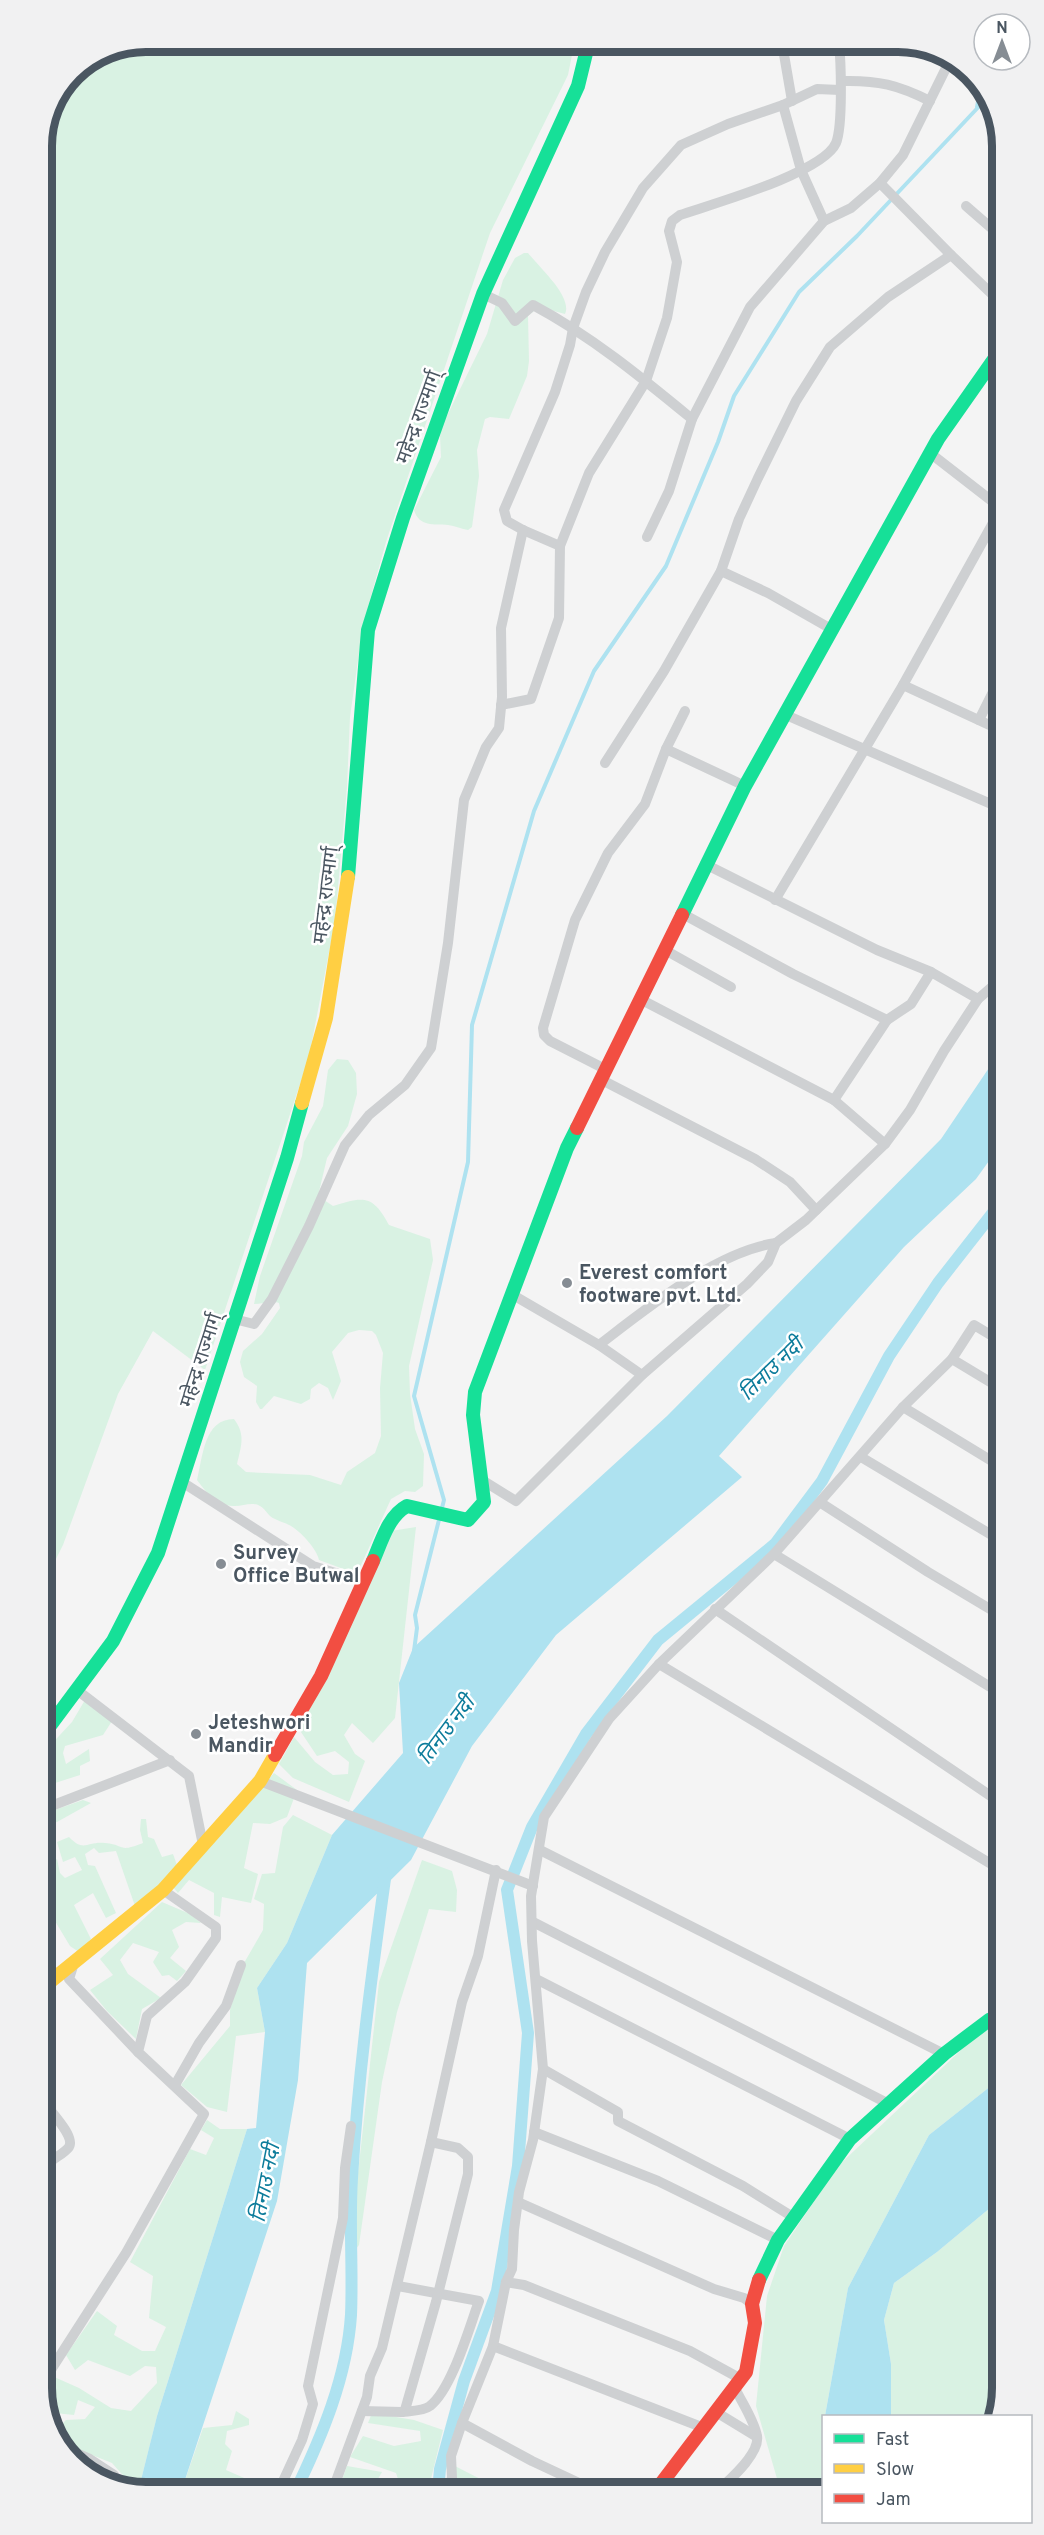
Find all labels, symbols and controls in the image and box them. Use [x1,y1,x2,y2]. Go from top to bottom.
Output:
north arrow [972,12,1032,72]
text: N [996,19,1008,39]
street label: महेन्द्र राज्मार्ग् [390,364,450,468]
street label: महेन्द्र राज्मार्ग् [307,842,346,945]
place label: Everest comfort footware pvt. Ltd. [579,1261,741,1310]
marker: Everest comfort footware pvt. Ltd. [560,1276,574,1290]
street label: महेन्द्र राज्मार्ग् [174,1307,230,1411]
water label: तिनाउ नदी [734,1330,812,1407]
place label: Survey Office Butwal [233,1541,360,1590]
marker: Survey Office Butwal [214,1557,228,1571]
water label: तिनाउ नदी [413,1688,484,1771]
place label: Jeteshwori Mandir [208,1711,310,1760]
marker: Jeteshwori Mandir [189,1727,203,1741]
water label: तिनाउ नदी [246,2138,288,2225]
legend [822,2415,1032,2523]
text: Fast [876,2429,909,2452]
text: Slow [876,2459,914,2482]
text: Jam [876,2489,911,2512]

